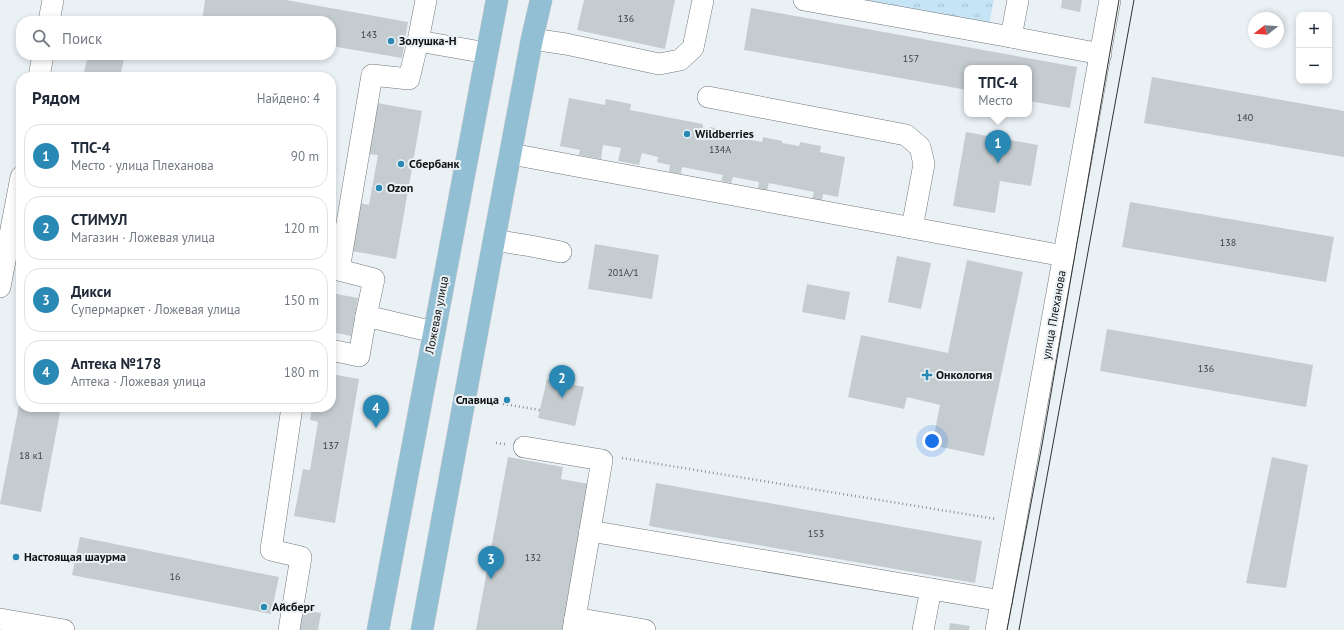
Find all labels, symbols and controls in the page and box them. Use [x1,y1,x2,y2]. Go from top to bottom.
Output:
house number: 136 [618,12,634,25]
north arrow [1248,12,1284,48]
map controls [1296,12,1332,84]
button: + [1296,12,1332,48]
search box [16,16,336,60]
icon: search [30,27,52,49]
house number: 143 [361,28,377,41]
text: Поиск [62,29,102,48]
place label: Золушка-Н [399,33,457,48]
marker: Золушка-Н [386,36,396,46]
button: − [1296,48,1332,84]
house number: 157 [903,52,919,65]
popup [964,65,1032,117]
text: ТПС-4 [978,73,1018,92]
text: Рядом [32,87,80,109]
text: Найдено: 4 [257,90,320,107]
text: Место [978,92,1013,109]
house number: 140 [1237,111,1254,124]
place label: Wildberries [695,126,754,141]
marker: Wildberries [682,129,692,139]
pin: 1 [985,130,1011,163]
text: ТПС-4 [71,138,110,157]
house number: 134А [709,143,731,156]
text: 1 [42,148,50,165]
text: 90 m [291,148,319,165]
place label: Сбербанк [409,156,460,171]
text: Место · улица Плеханова [71,157,214,174]
marker: Сбербанк [396,159,406,169]
place label: Ozon [387,180,413,195]
marker: Ozon [374,183,384,193]
text: СТИМУЛ [71,210,127,229]
text: 2 [42,220,50,237]
text: 120 m [284,220,319,237]
text: Магазин · Ложевая улица [71,229,215,246]
house number: 138 [1220,236,1236,249]
house number: 201А/1 [607,266,639,279]
street label: улица Плеханова [1038,269,1069,361]
street label: Ложевая улица [421,275,451,356]
text: Дикси [71,282,111,301]
text: 3 [42,292,50,309]
text: 150 m [284,292,319,309]
text: Супермаркет · Ложевая улица [71,301,240,318]
text: Аптека №178 [71,354,161,373]
house number: 136 [1198,362,1214,375]
text: 4 [42,364,50,381]
text: 180 m [284,364,319,381]
pin: 2 [549,365,575,398]
place label: Онкология [936,367,992,382]
marker: Онкология [921,369,933,381]
text: Аптека · Ложевая улица [71,373,206,390]
place label: Славица [456,392,499,407]
pin: 4 [363,395,389,428]
marker: Славица [502,395,512,405]
your location [922,431,942,451]
house number: 137 [323,439,339,452]
house number: 18 к1 [19,449,43,462]
house number: 153 [808,527,824,540]
pin: 3 [478,546,504,579]
place label: Настоящая шаурма [24,549,126,564]
house number: 132 [525,551,541,564]
marker: Настоящая шаурма [11,552,21,562]
house number: 16 [170,570,180,583]
place label: Айсберг [272,599,315,614]
marker: Айсберг [259,602,269,612]

